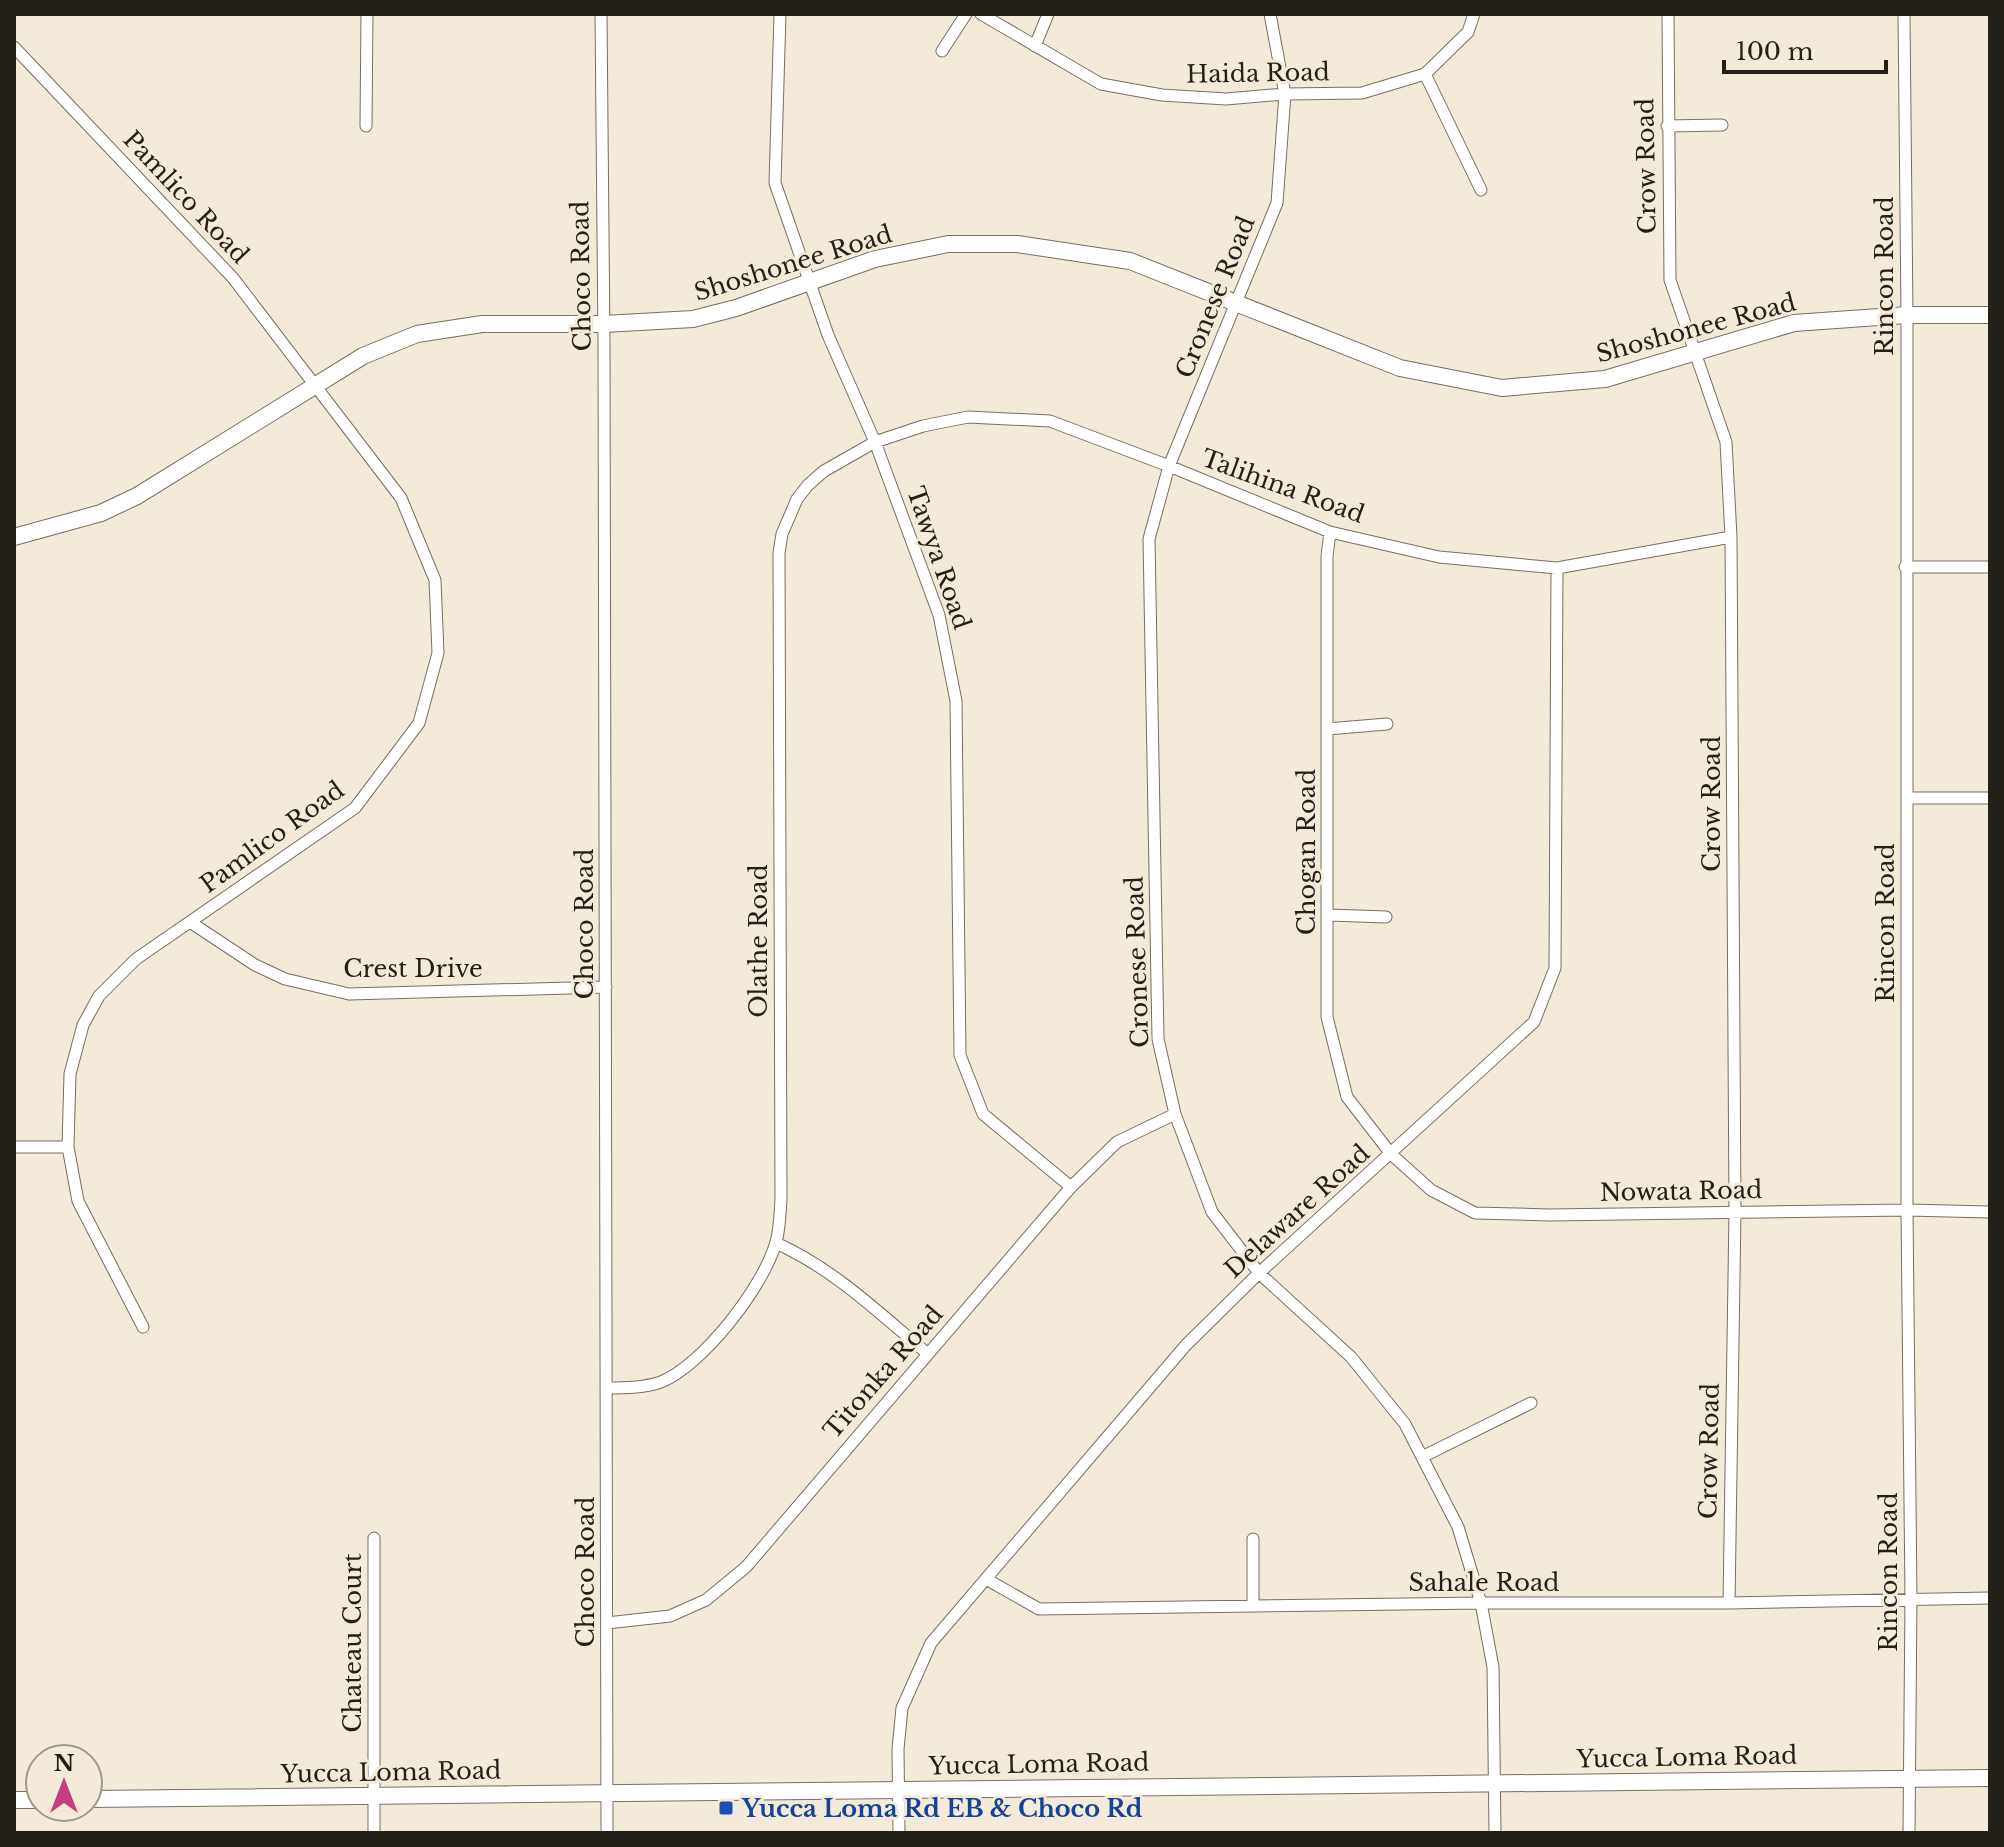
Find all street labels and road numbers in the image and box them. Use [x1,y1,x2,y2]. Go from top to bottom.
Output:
street label: Haida Road [1186,57,1330,89]
street label: Crow Road [1630,98,1662,234]
street label: Pamlico Road [117,125,255,269]
street label: Rincon Road [1870,196,1899,356]
street label: Choco Road [565,200,597,352]
street label: Cronese Road [1169,212,1261,382]
street label: Shoshonee Road [690,219,896,307]
street label: Shoshonee Road [1593,287,1799,369]
street label: Talihina Road [1198,443,1368,529]
street label: Tawya Road [901,483,977,633]
street label: Crow Road [1697,736,1726,872]
street label: Chogan Road [1292,769,1321,935]
street label: Pamlico Road [194,775,350,899]
street label: Rincon Road [1871,843,1900,1003]
street label: Choco Road [570,849,599,999]
street label: Olathe Road [744,864,773,1018]
street label: Cronese Road [1120,876,1154,1048]
street label: Crest Drive [343,954,483,983]
street label: Delaware Road [1219,1138,1375,1284]
street label: Nowata Road [1600,1175,1762,1207]
street label: Titonka Road [817,1300,949,1444]
street label: Crow Road [1693,1383,1725,1519]
street label: Rincon Road [1874,1492,1903,1652]
street label: Choco Road [571,1497,600,1647]
street label: Chateau Court [338,1553,367,1733]
street label: Sahale Road [1409,1568,1559,1597]
street label: Yucca Loma Road [1575,1741,1798,1773]
street label: Yucca Loma Road [927,1748,1150,1780]
street label: Yucca Loma Road [279,1756,502,1788]

